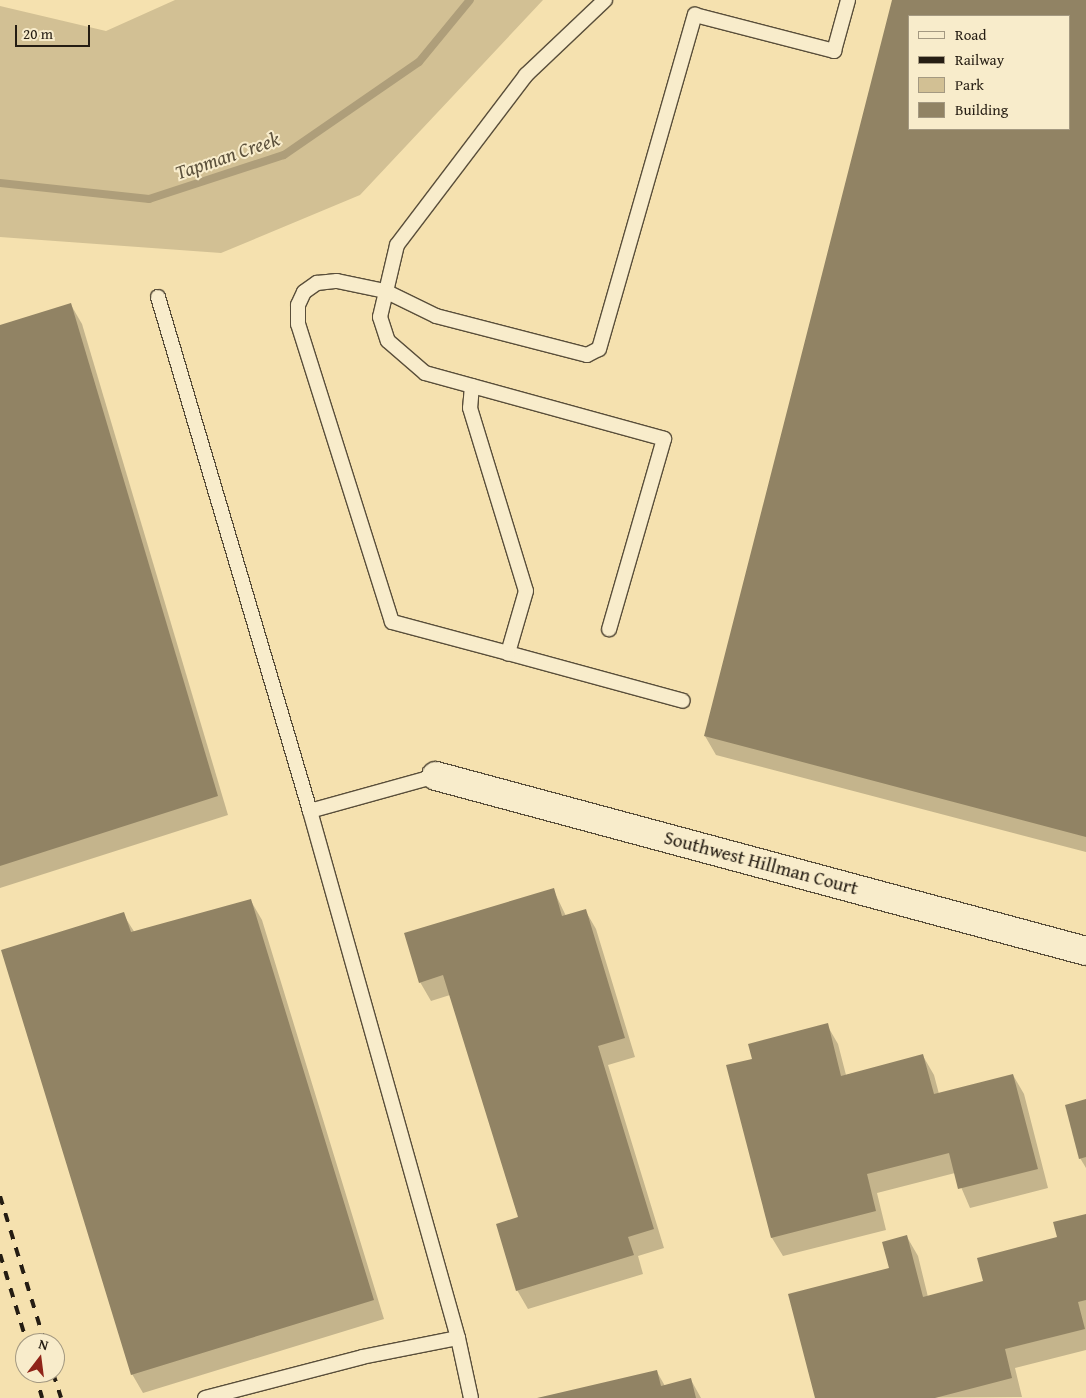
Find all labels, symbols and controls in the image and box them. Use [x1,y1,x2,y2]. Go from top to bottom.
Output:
scale bar [18,15,92,47]
legend [908,15,1071,130]
text: 20 m [23,23,53,44]
text: Road [955,24,986,45]
text: Railway [955,49,1004,70]
text: Park [955,74,984,95]
text: Building [955,99,1008,120]
water label: Tapman Creek [172,126,282,184]
street label: Southwest Hillman Court [662,826,860,900]
north arrow [15,1333,65,1383]
text: N [37,1334,51,1355]

